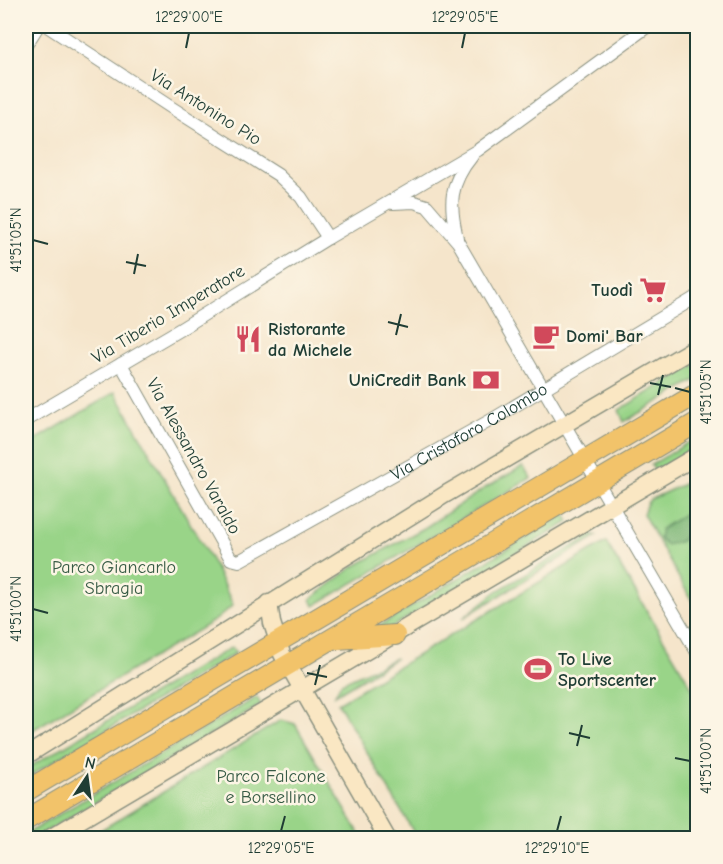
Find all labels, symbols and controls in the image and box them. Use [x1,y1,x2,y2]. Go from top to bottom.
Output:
text: 12°29'00"E [155,8,223,26]
text: 12°29'05"E [432,8,498,26]
street label: Via Antonino Pio [146,65,265,150]
text: 41°51'05"N [7,207,25,273]
street label: Via Tiberio Imperatore [88,260,248,368]
supermarket icon: Tuodì [638,275,668,305]
place label: Tuodì [591,280,633,301]
place label: Ristorante da Michele [268,319,352,361]
cafe icon: Domi' Bar [531,321,561,351]
restaurant icon: Ristorante da Michele [233,324,263,354]
place label: Domi' Bar [566,326,643,347]
text: 41°51'05"N [697,359,715,425]
bank icon: UniCredit Bank [471,365,501,395]
place label: UniCredit Bank [349,370,466,391]
street label: Via Alessandro Varaldo [142,374,245,538]
street label: Via Cristoforo Colombo [387,379,552,485]
park label: Parco Giancarlo Sbragia [52,557,176,599]
text: 41°51'00"N [7,576,25,642]
place label: To Live Sportscenter [558,649,657,691]
sports icon: To Live Sportscenter [523,654,553,684]
text: 41°51'00"N [697,728,715,794]
north arrow [57,747,117,807]
text: N [83,753,97,773]
park label: Parco Falcone e Borsellino [216,766,326,808]
text: 12°29'05"E [248,839,314,857]
text: 12°29'10"E [525,839,589,857]

